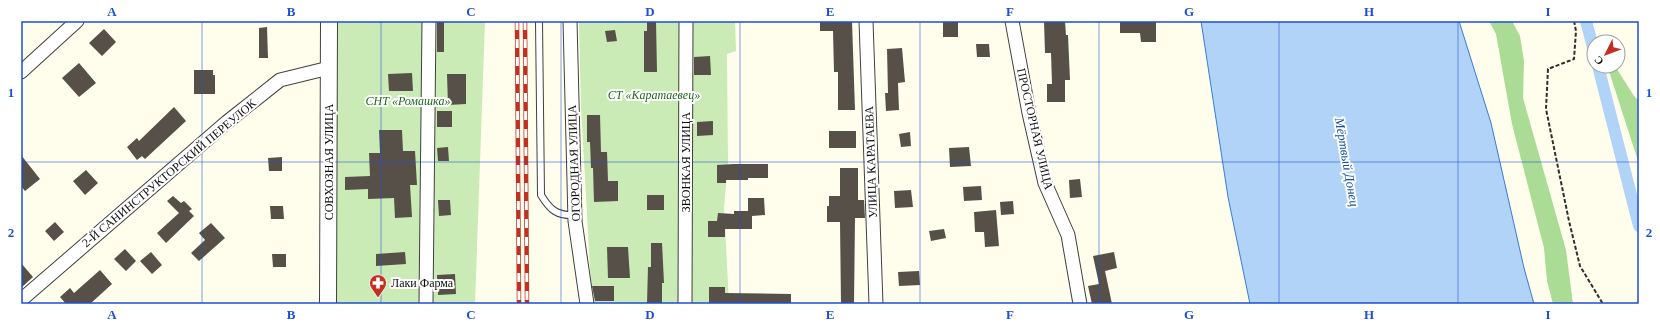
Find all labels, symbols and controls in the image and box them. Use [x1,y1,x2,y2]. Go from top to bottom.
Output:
text: A [107,4,117,19]
text: B [287,4,296,19]
text: C [466,4,476,19]
text: D [645,4,655,19]
text: E [826,4,834,19]
text: F [1006,4,1014,19]
text: G [1184,4,1194,19]
text: H [1364,4,1374,19]
text: I [1545,4,1551,19]
north arrow [1586,34,1626,74]
text: С [1591,54,1606,68]
street label: ПРОСТОРНАЯ УЛИЦА [1014,67,1056,192]
text: 1 [8,85,14,100]
text: 1 [1646,85,1652,100]
park label: СТ «Каратаевец» [608,88,700,102]
park label: СНТ «Ромашка» [366,94,450,108]
street label: 2-Й САНИНСТРУКТОРСКИЙ ПЕРЕУЛОК [79,95,260,250]
street label: СОВХОЗНАЯ УЛИЦА [322,103,336,220]
street label: ОГОРОДНАЯ УЛИЦА [565,104,583,222]
street label: УЛИЦА КАРАТАЕВА [862,105,880,218]
street label: ЗВОНКАЯ УЛИЦА [679,112,693,212]
water label: Мёртвый Донец [1332,115,1362,208]
text: 2 [8,225,14,240]
text: 2 [1646,225,1652,240]
pharmacy icon: Лаки Фарма [368,273,388,298]
place label: Лаки Фарма [391,276,454,290]
text: A [107,307,117,322]
text: B [287,307,296,322]
text: C [466,307,476,322]
text: D [645,307,655,322]
text: E [826,307,834,322]
text: F [1006,307,1014,322]
text: G [1184,307,1194,322]
text: H [1364,307,1374,322]
text: I [1545,307,1551,322]

